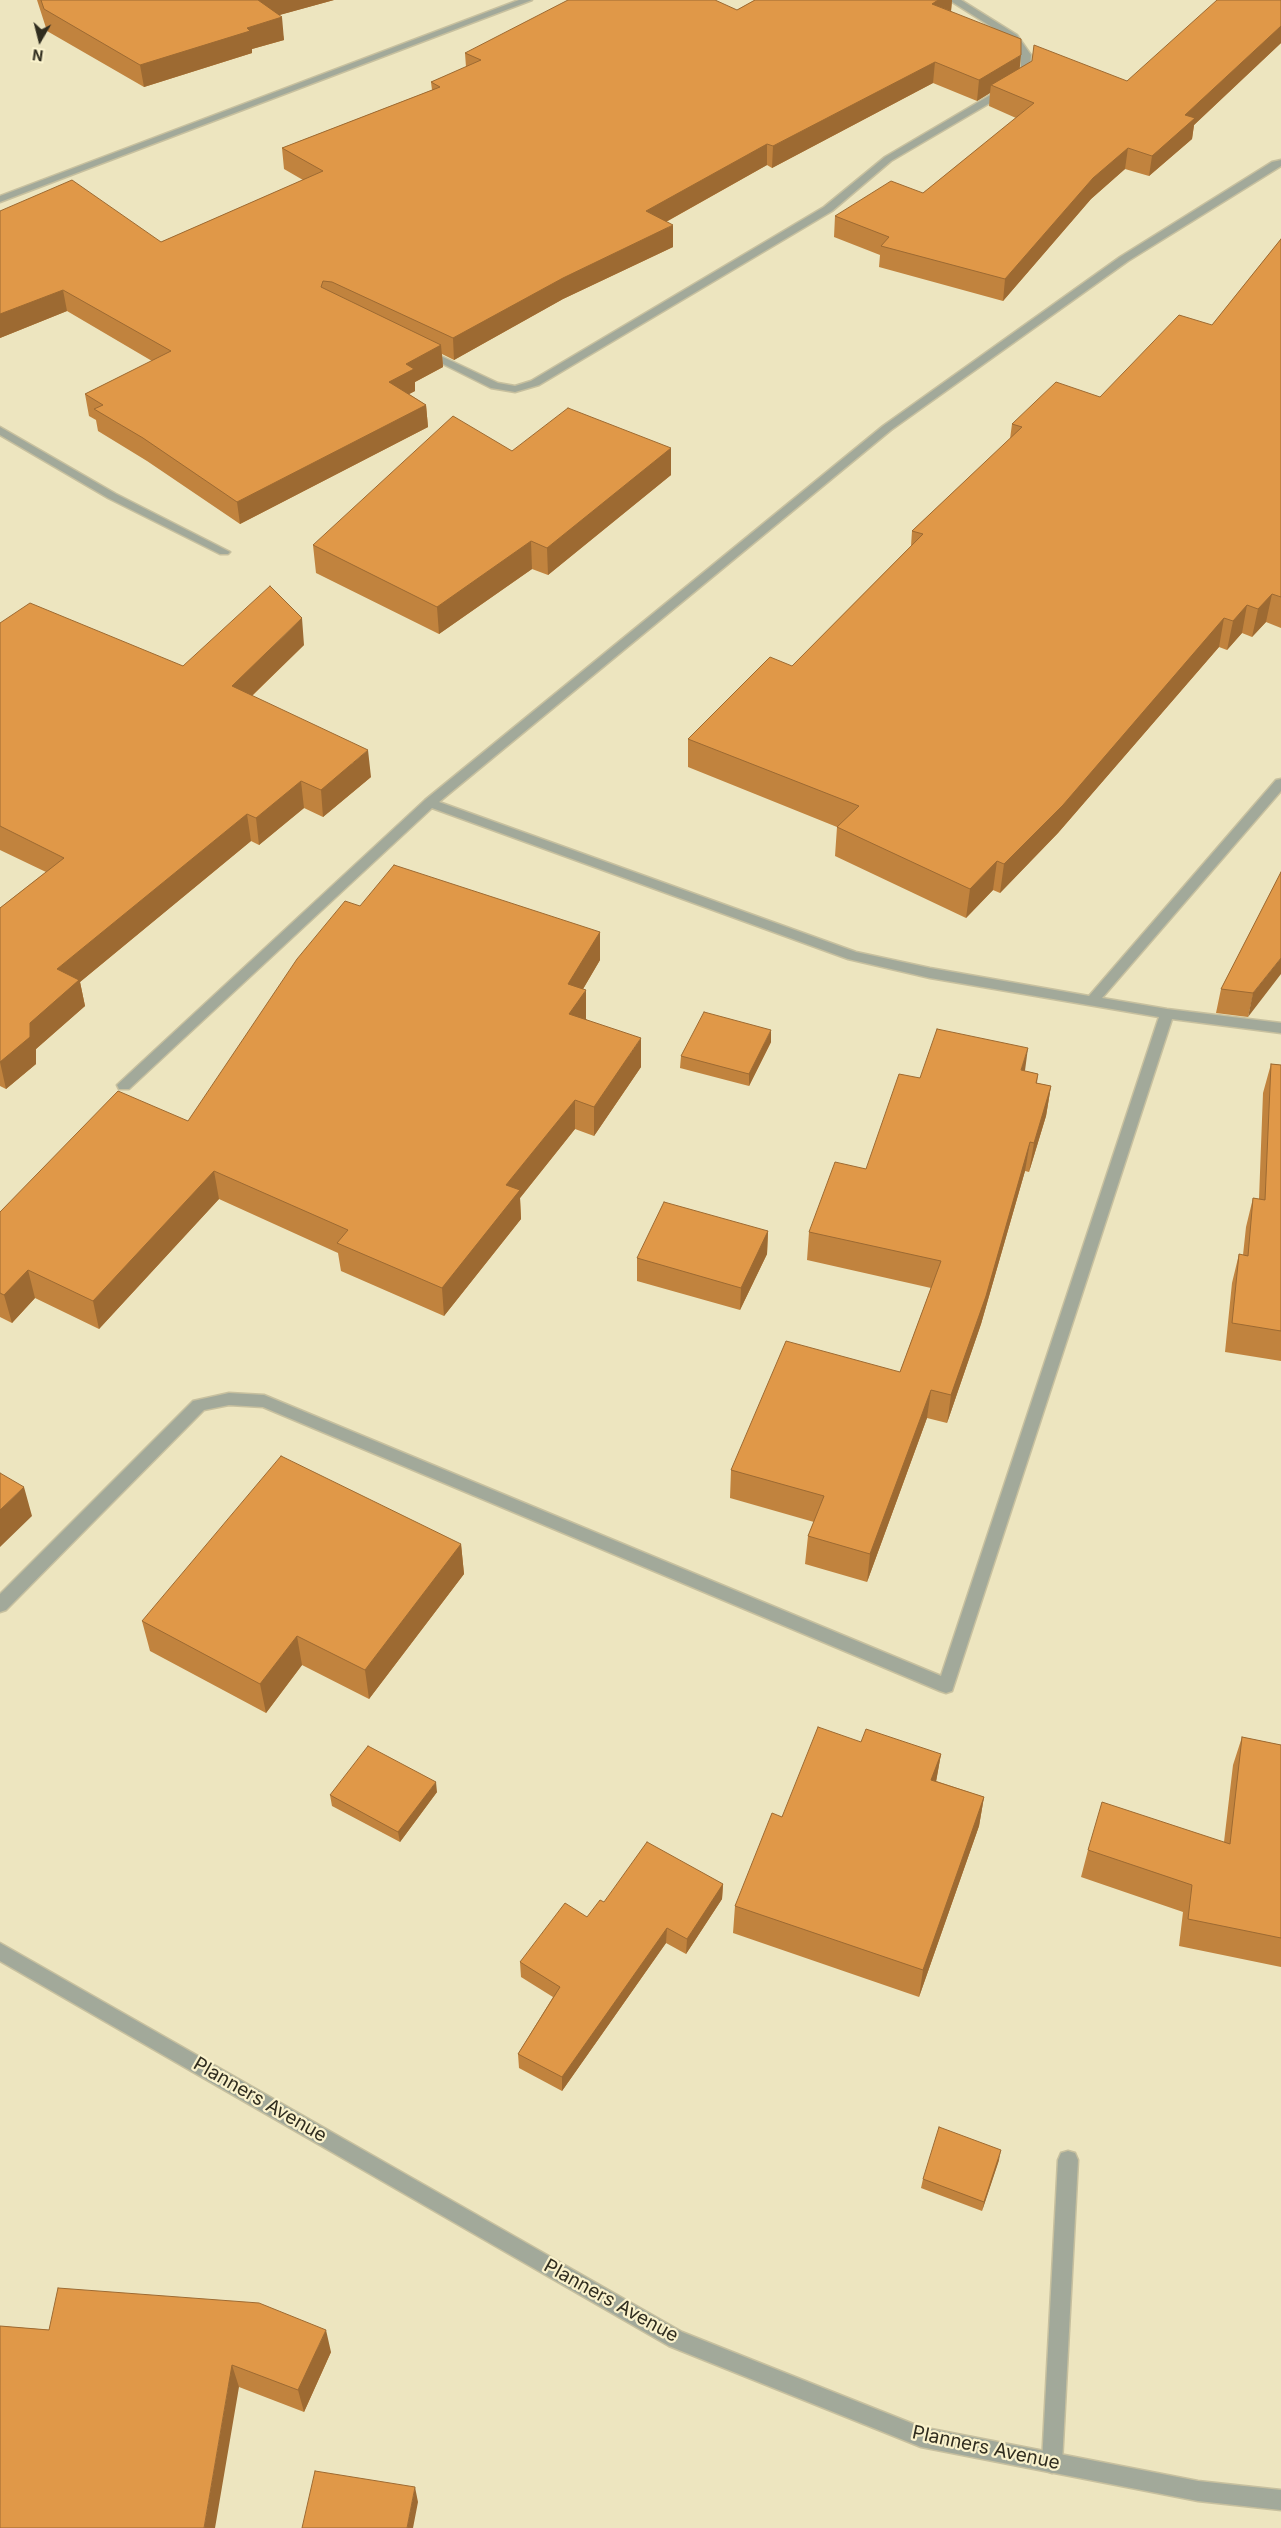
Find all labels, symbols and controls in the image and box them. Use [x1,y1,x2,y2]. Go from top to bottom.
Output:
north arrow [15,15,65,65]
text: N [31,46,44,65]
street label: Planners Avenue [189,2053,331,2147]
street label: Planners Avenue [540,2255,682,2347]
street label: Planners Avenue [910,2421,1062,2475]

